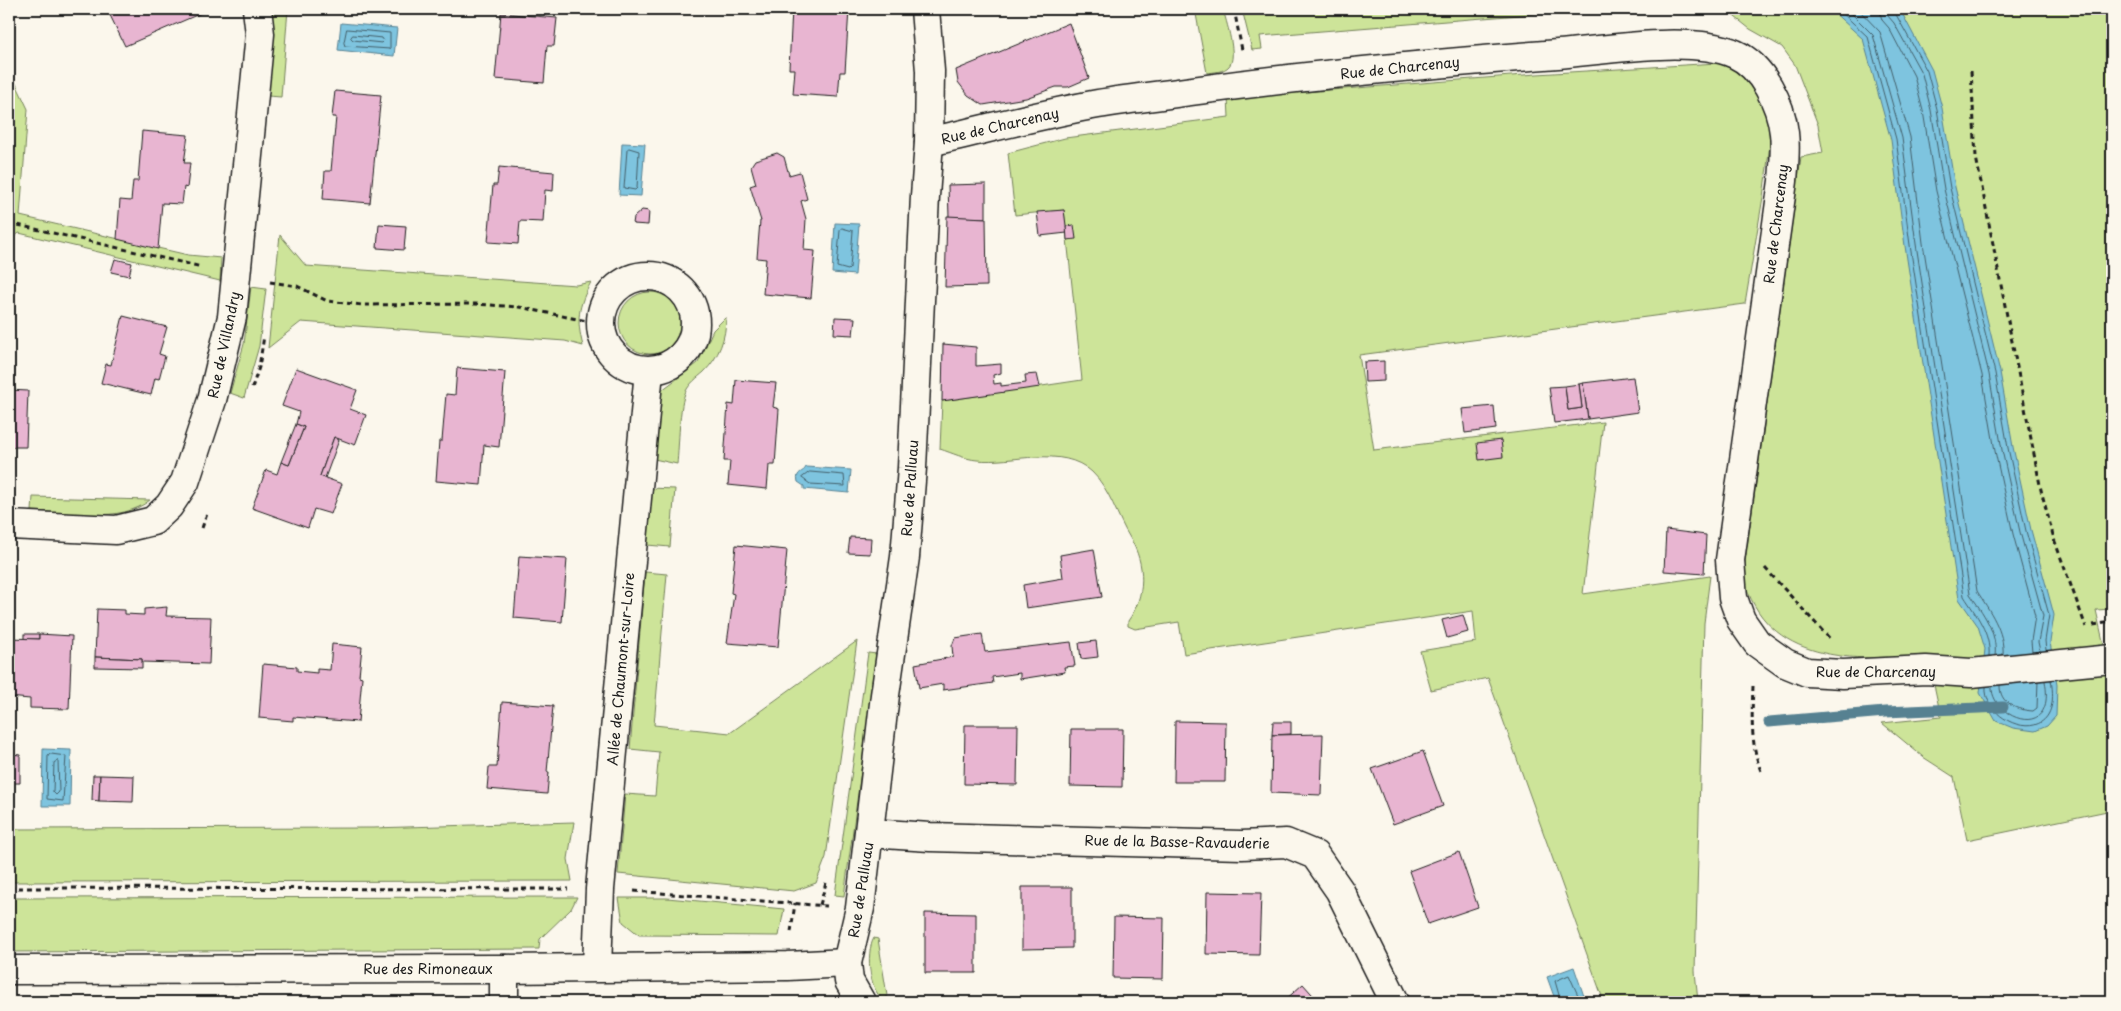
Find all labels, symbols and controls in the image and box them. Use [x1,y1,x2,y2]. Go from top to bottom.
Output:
street label: Rue de Charcenay [1339,51,1461,84]
street label: Rue de Charcenay [939,102,1061,149]
street label: Rue de Charcenay [1758,163,1793,285]
street label: Rue de Villandry [202,289,245,400]
street label: Rue de Palluau [896,439,923,537]
street label: Allée de Chaumont-sur-Loire [602,572,639,766]
street label: Rue de Charcenay [1816,661,1936,682]
street label: Rue de la Basse-Ravauderie [1084,829,1270,854]
street label: Rue de Palluau [843,840,878,939]
street label: Rue des Rimoneaux [363,958,493,979]

